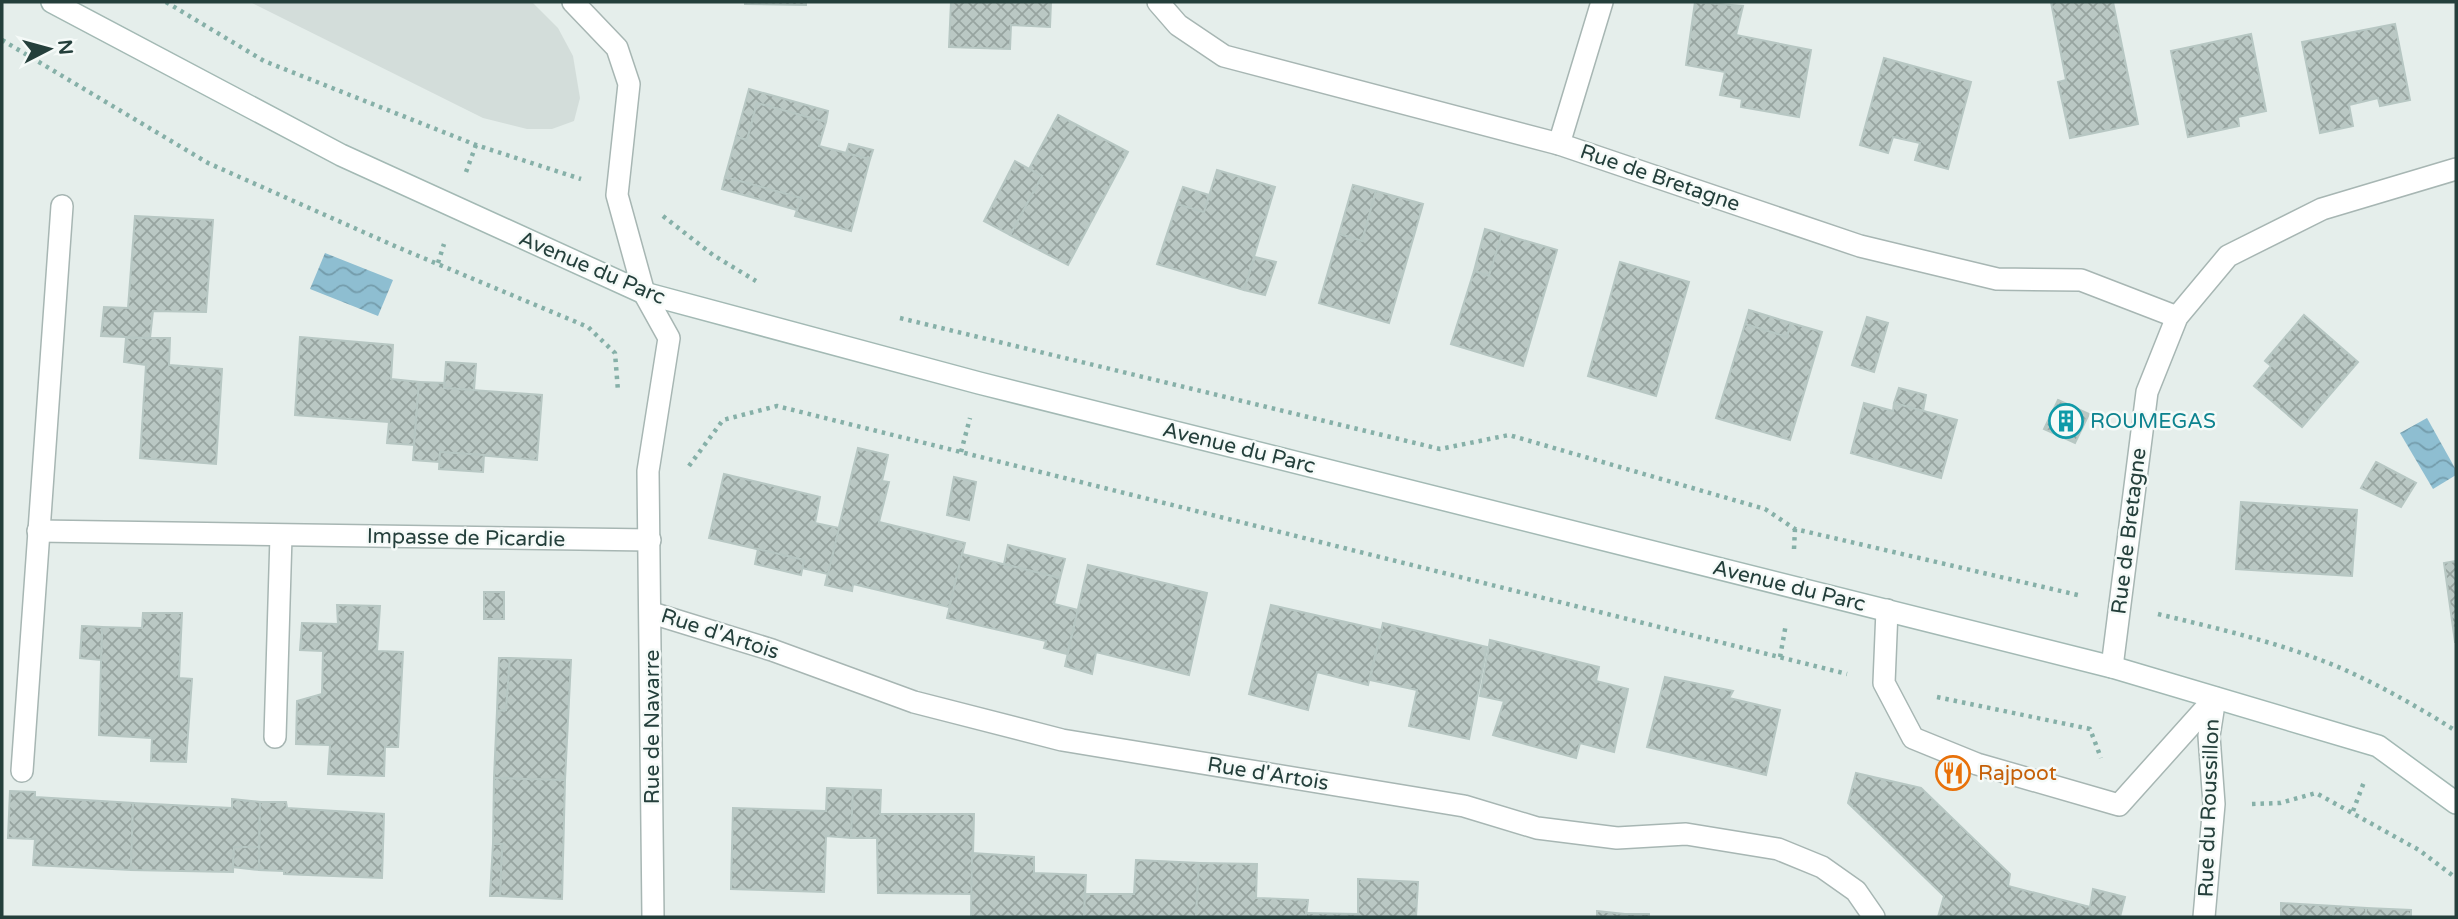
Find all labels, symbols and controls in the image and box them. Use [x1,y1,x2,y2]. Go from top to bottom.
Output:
north arrow [14,14,84,84]
text: N [53,39,77,56]
street label: Rue de Bretagne [1577,139,1743,217]
street label: Avenue du Parc [515,226,669,310]
building icon: ROUMEGAS [2047,402,2085,440]
place label: ROUMEGAS [2090,409,2216,434]
street label: Avenue du Parc [1160,417,1318,479]
street label: Rue de Bretagne [2106,446,2152,616]
street label: Impasse de Picardie [367,524,566,552]
street label: Avenue du Parc [1710,555,1868,617]
street label: Rue d'Artois [658,603,782,665]
street label: Rue de Navarre [640,650,665,804]
street label: Rue du Roussillon [2193,718,2225,898]
street label: Rue d'Artois [1206,752,1330,796]
restaurant icon: Rajpoot [1934,754,1972,792]
place label: Rajpoot [1978,761,2057,786]

